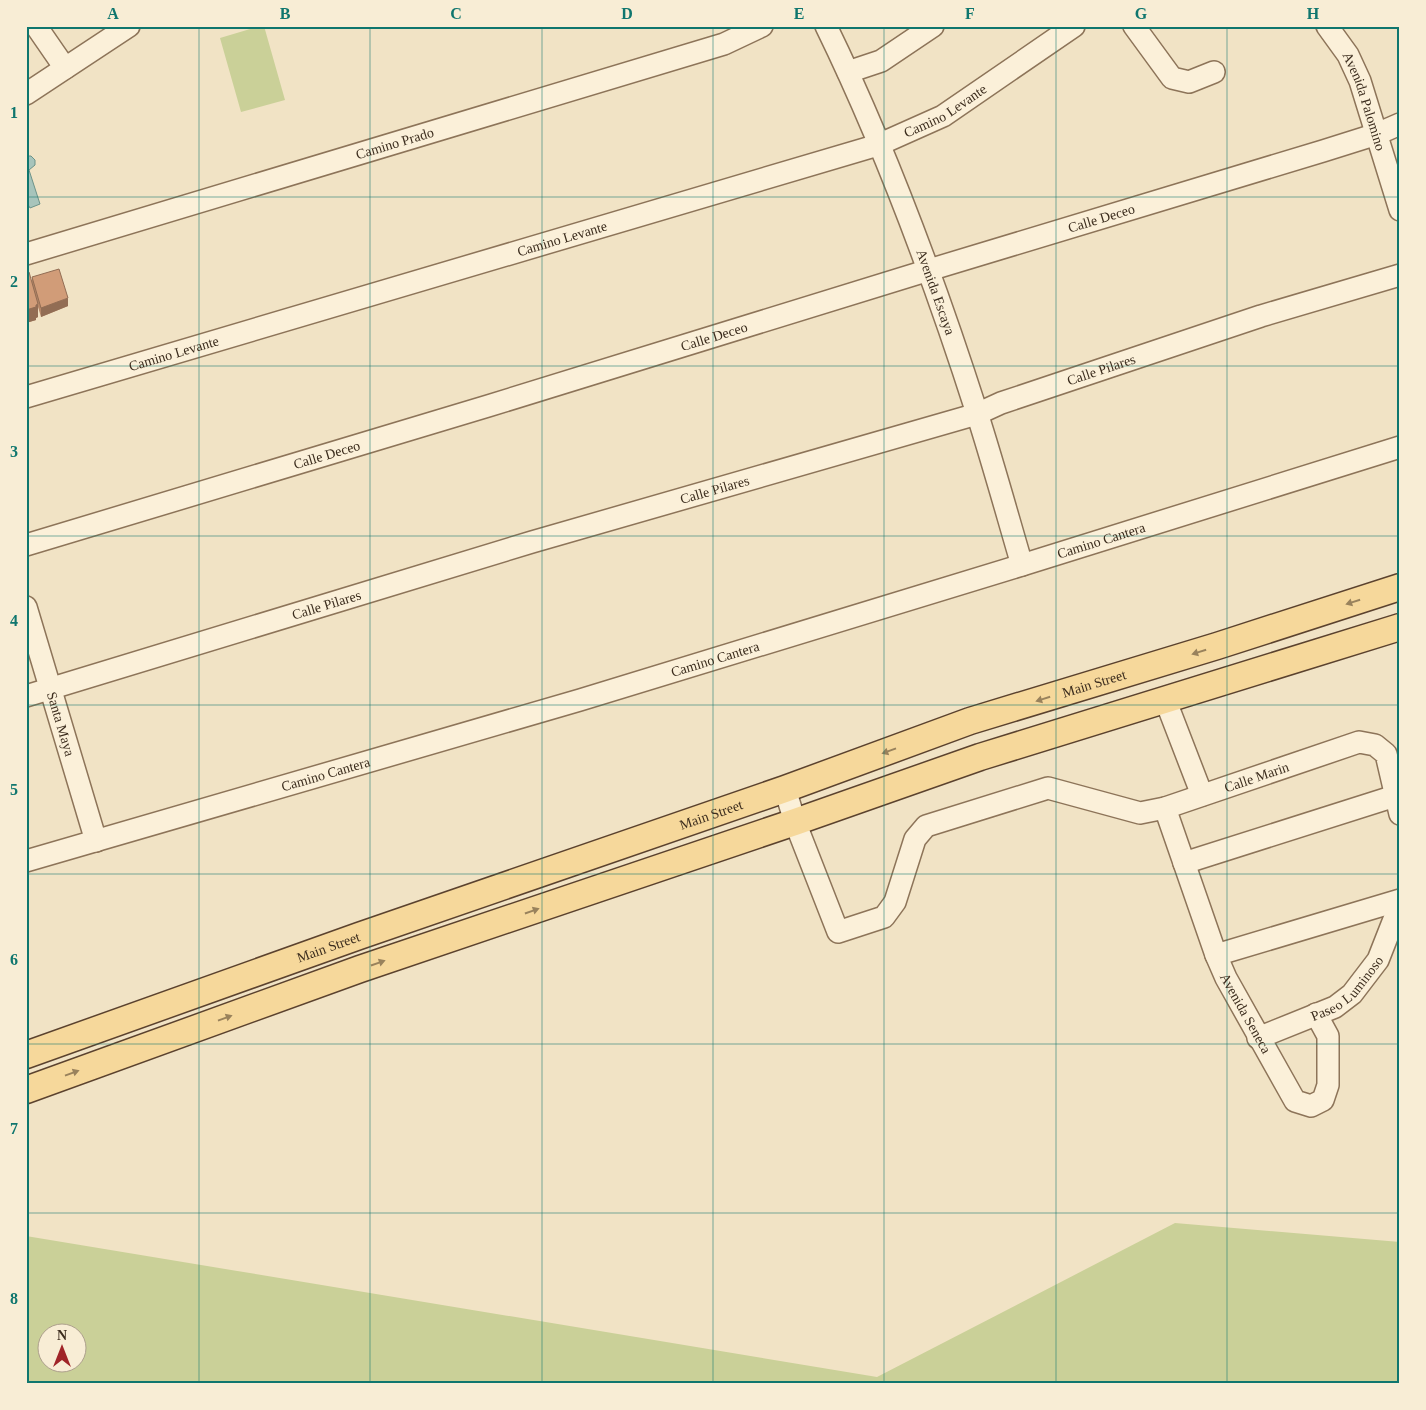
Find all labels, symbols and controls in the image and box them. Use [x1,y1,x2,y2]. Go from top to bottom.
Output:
text: A [107,5,119,22]
text: B [280,5,291,22]
text: C [450,5,462,22]
text: D [621,5,633,22]
text: E [794,5,804,22]
text: F [965,5,975,22]
text: G [1135,5,1148,22]
text: H [1307,5,1320,22]
street label: Avenida Palomino [1340,50,1388,152]
street label: Camino Levante [902,81,989,140]
text: 1 [10,104,18,121]
street label: Camino Prado [354,125,436,162]
street label: Calle Deceo [1066,201,1137,236]
street label: Camino Levante [515,219,609,259]
street label: Avenida Escaya [913,247,958,338]
text: 2 [10,273,18,290]
street label: Calle Deceo [679,319,749,354]
street label: Camino Levante [127,333,221,374]
street label: Calle Pilares [1065,352,1137,388]
street label: Calle Deceo [292,438,362,472]
text: 3 [10,443,18,460]
street label: Calle Pilares [679,473,751,507]
street label: Camino Cantera [1055,520,1148,562]
street label: Calle Pilares [290,588,363,623]
one-way arrow [1346,598,1361,606]
text: 4 [10,612,18,629]
street label: Camino Cantera [669,639,762,680]
one-way arrow [1191,648,1206,656]
street label: Main Street [1061,667,1128,701]
street label: Santa Maya [44,690,77,759]
one-way arrow [1036,696,1051,703]
one-way arrow [882,748,897,755]
street label: Camino Cantera [280,754,372,794]
street label: Calle Marin [1222,759,1291,795]
text: 5 [10,781,18,798]
street label: Main Street [678,797,745,833]
one-way arrow [524,907,539,914]
street label: Main Street [295,929,362,966]
text: 6 [10,951,18,968]
street label: Paseo Luminoso [1309,953,1386,1024]
one-way arrow [370,959,385,966]
street label: Avenida Seneca [1217,971,1274,1057]
one-way arrow [218,1014,233,1022]
one-way arrow [65,1069,80,1077]
text: 7 [10,1120,18,1137]
text: 8 [10,1290,18,1307]
north arrow [38,1322,88,1372]
text: N [57,1328,67,1343]

